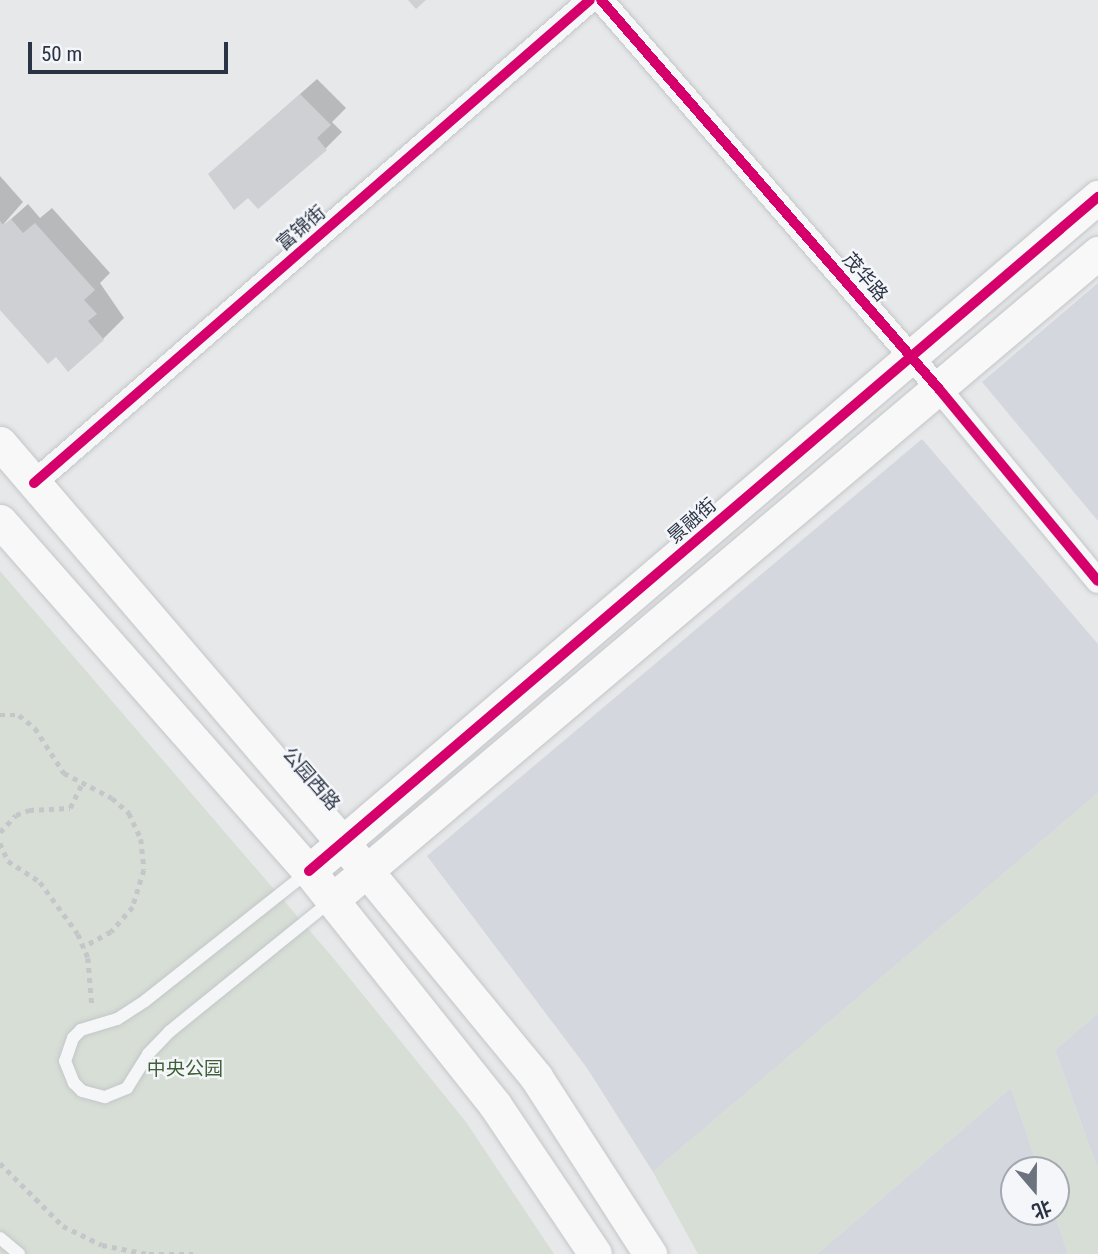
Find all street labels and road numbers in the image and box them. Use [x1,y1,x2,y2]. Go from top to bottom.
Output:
street label: 富锦街 [272,201,330,255]
street label: 茂华路 [838,248,892,306]
street label: 景融街 [663,494,721,548]
street label: 公园西路 [277,743,345,815]

